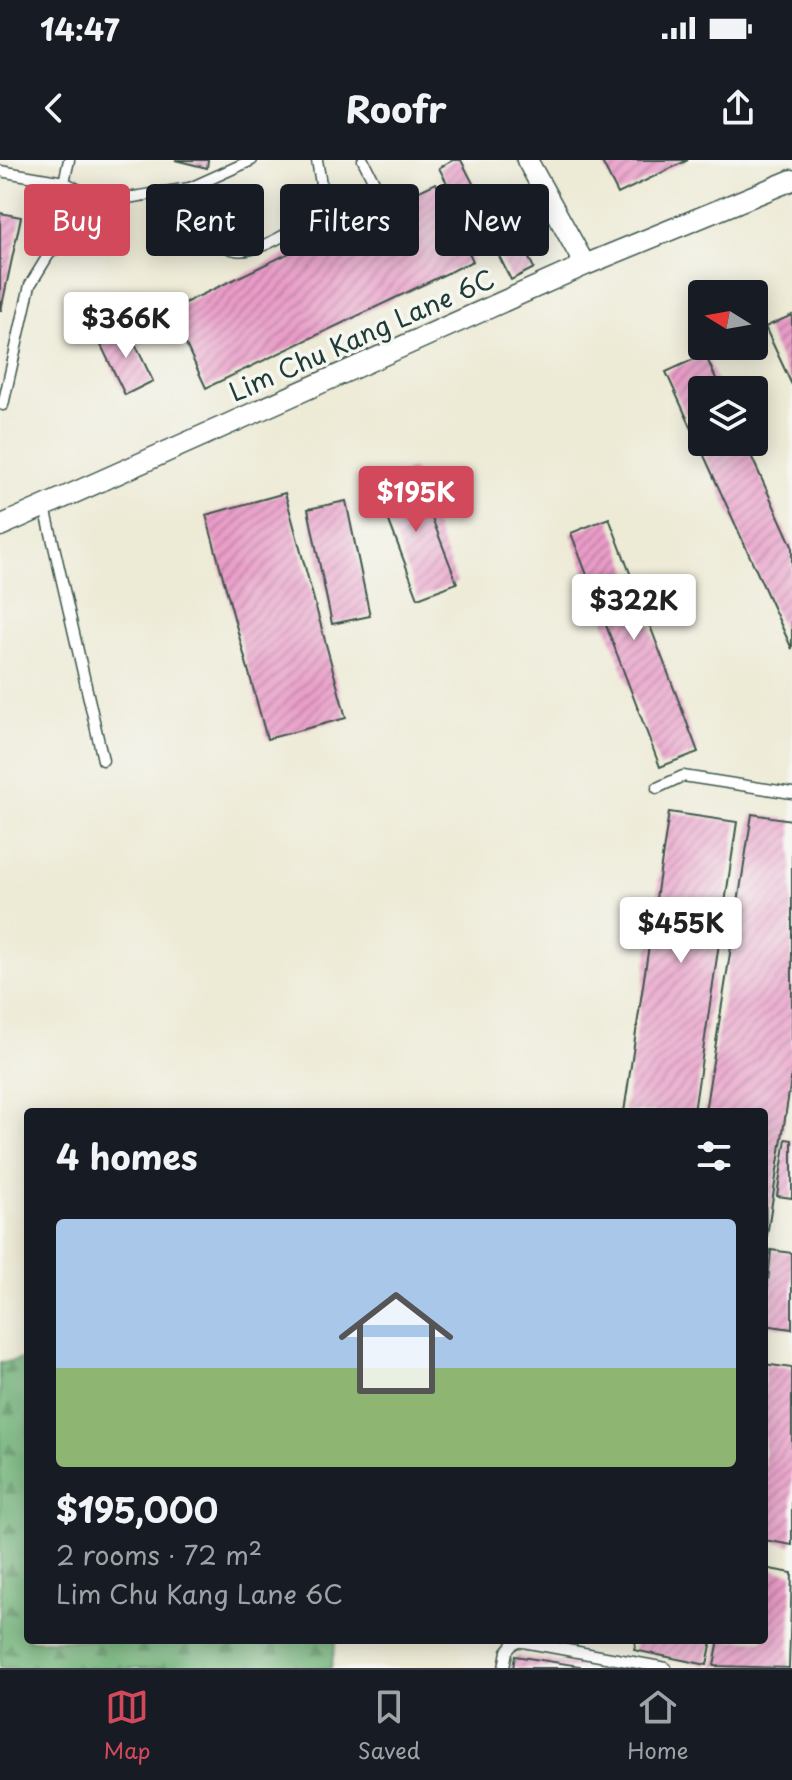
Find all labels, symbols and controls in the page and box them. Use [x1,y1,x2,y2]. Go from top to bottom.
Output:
text: 14:47 [40,6,120,51]
text: Roofr [345,81,447,135]
icon: back [32,86,76,130]
icon: share [716,86,760,130]
chip: Buy [24,184,130,256]
chip: Rent [146,184,264,256]
chip: Filters [280,184,419,256]
chip: New [435,184,549,256]
street label: Lim Chu Kang Lane 6C [222,258,500,411]
north arrow [688,280,768,360]
map controls [688,280,768,456]
pin: $366K [70,292,182,360]
text: $366K [82,298,170,337]
button: layers [688,376,768,456]
pin: $195K [360,466,472,534]
text: $195K [377,472,455,511]
pin: $322K [578,574,690,642]
text: $322K [590,580,678,619]
pin: $455K [625,897,737,965]
text: $455K [638,903,724,942]
text: 4 homes [56,1130,198,1182]
icon: filters [692,1134,736,1178]
icon: home [324,1271,468,1415]
text: $195,000 [56,1483,218,1535]
text: 2 rooms · 72 m² [56,1535,262,1574]
text: Lim Chu Kang Lane 6C [56,1574,343,1613]
tab: Map [104,1685,151,1766]
tab: Saved [358,1685,420,1766]
tab: Home [627,1685,688,1766]

